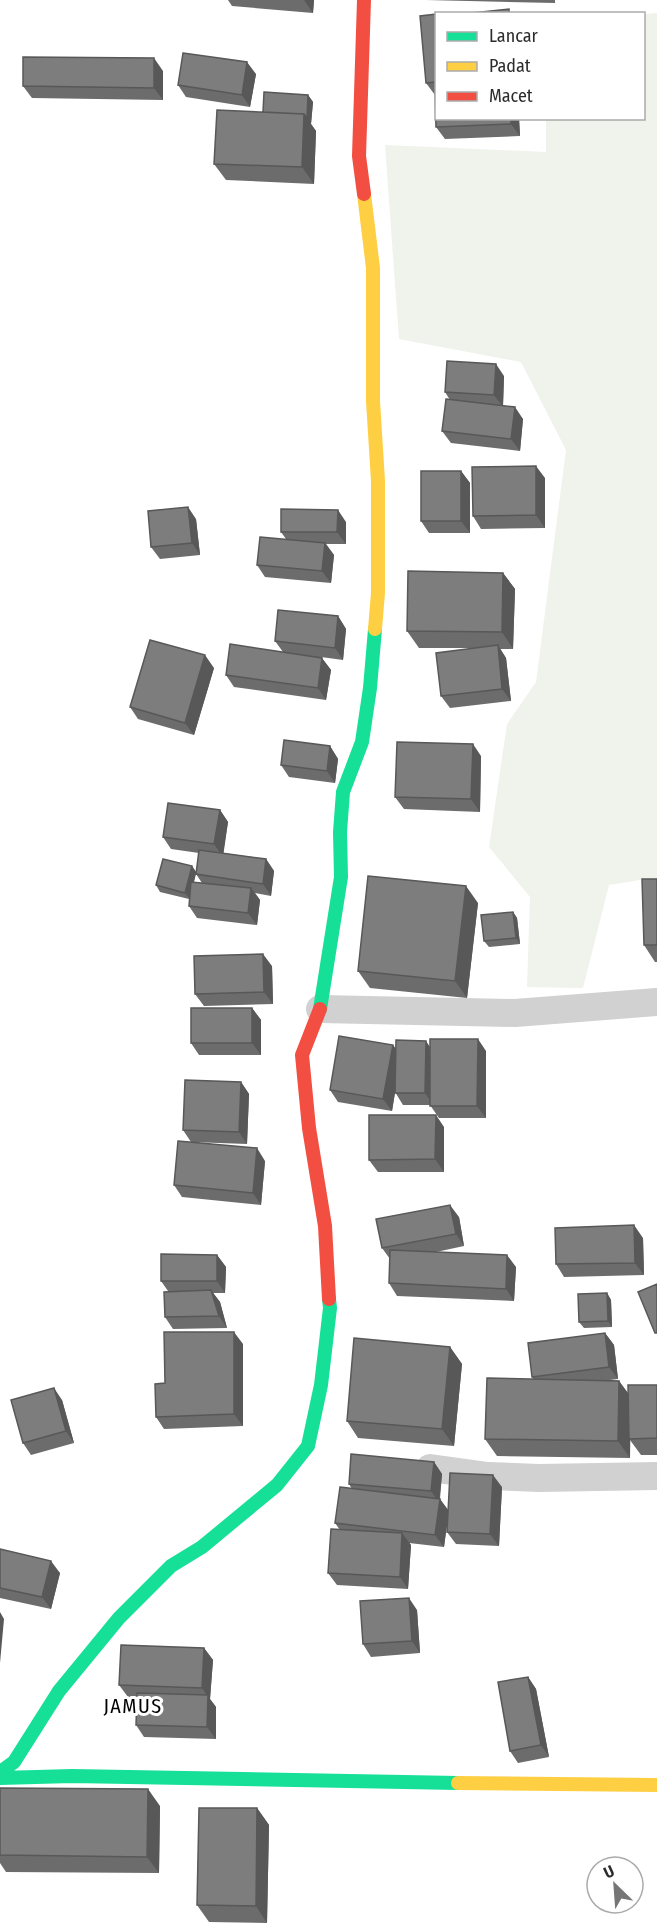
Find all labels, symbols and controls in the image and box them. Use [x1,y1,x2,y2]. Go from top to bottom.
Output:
legend [435,12,645,120]
text: Lancar [489,25,538,47]
text: Padat [489,55,531,77]
text: Macet [489,85,533,107]
district label: JAMUS [103,1694,163,1718]
north arrow [585,1855,645,1915]
text: U [601,1861,617,1882]

